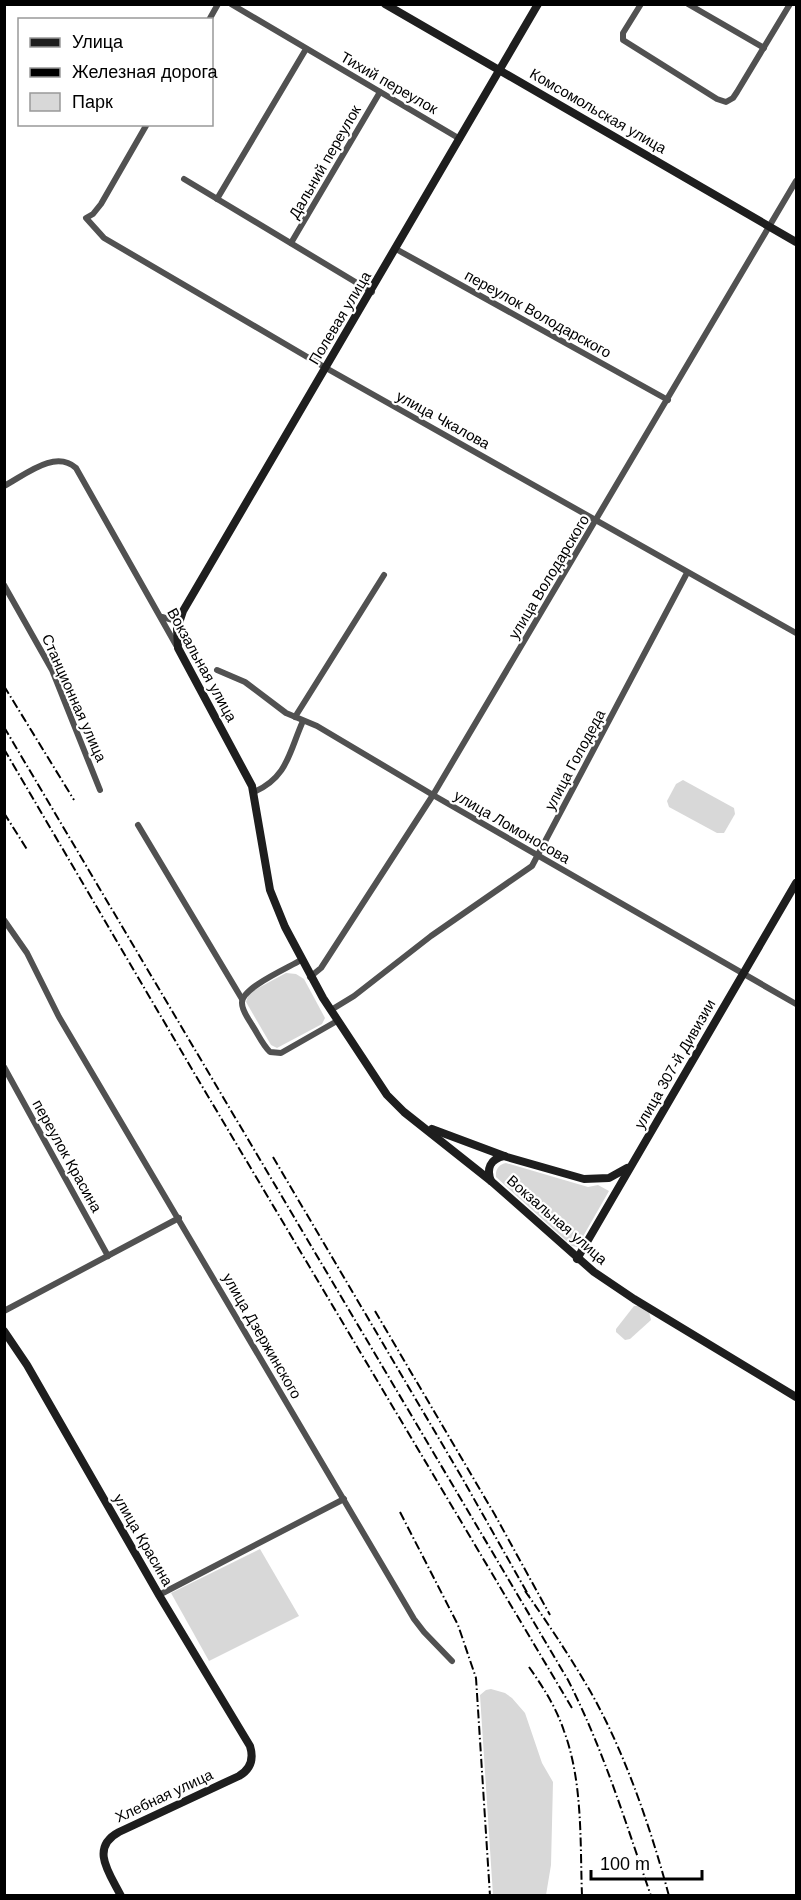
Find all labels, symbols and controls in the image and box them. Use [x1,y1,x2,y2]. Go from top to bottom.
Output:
legend [18,18,213,126]
text: Улица [72,32,124,52]
street label: Тихий переулок [338,48,441,117]
text: Железная дорога [72,62,219,82]
street label: Комсомольская улица [527,65,670,157]
text: Парк [72,92,113,112]
street label: Дальний переулок [285,102,364,222]
street label: переулок Володарского [462,266,614,361]
street label: Полевая улица [305,268,374,367]
street label: улица Чкалова [394,387,493,453]
street label: улица Володарского [505,512,592,642]
street label: Вокзальная улица [164,605,241,725]
street label: Станционная улица [39,631,111,765]
street label: улица Голодеда [541,706,609,813]
street label: улица Ломоносова [451,786,574,867]
street label: улица 307-й Дивизии [631,996,719,1131]
street label: переулок Красина [29,1097,106,1216]
street label: Вокзальная улица [504,1172,611,1268]
street label: улица Дзержинского [220,1270,305,1402]
street label: улица Красина [110,1491,177,1589]
street label: Хлебная улица [112,1765,216,1826]
scale bar [591,1843,702,1881]
text: 100 m [600,1854,650,1874]

